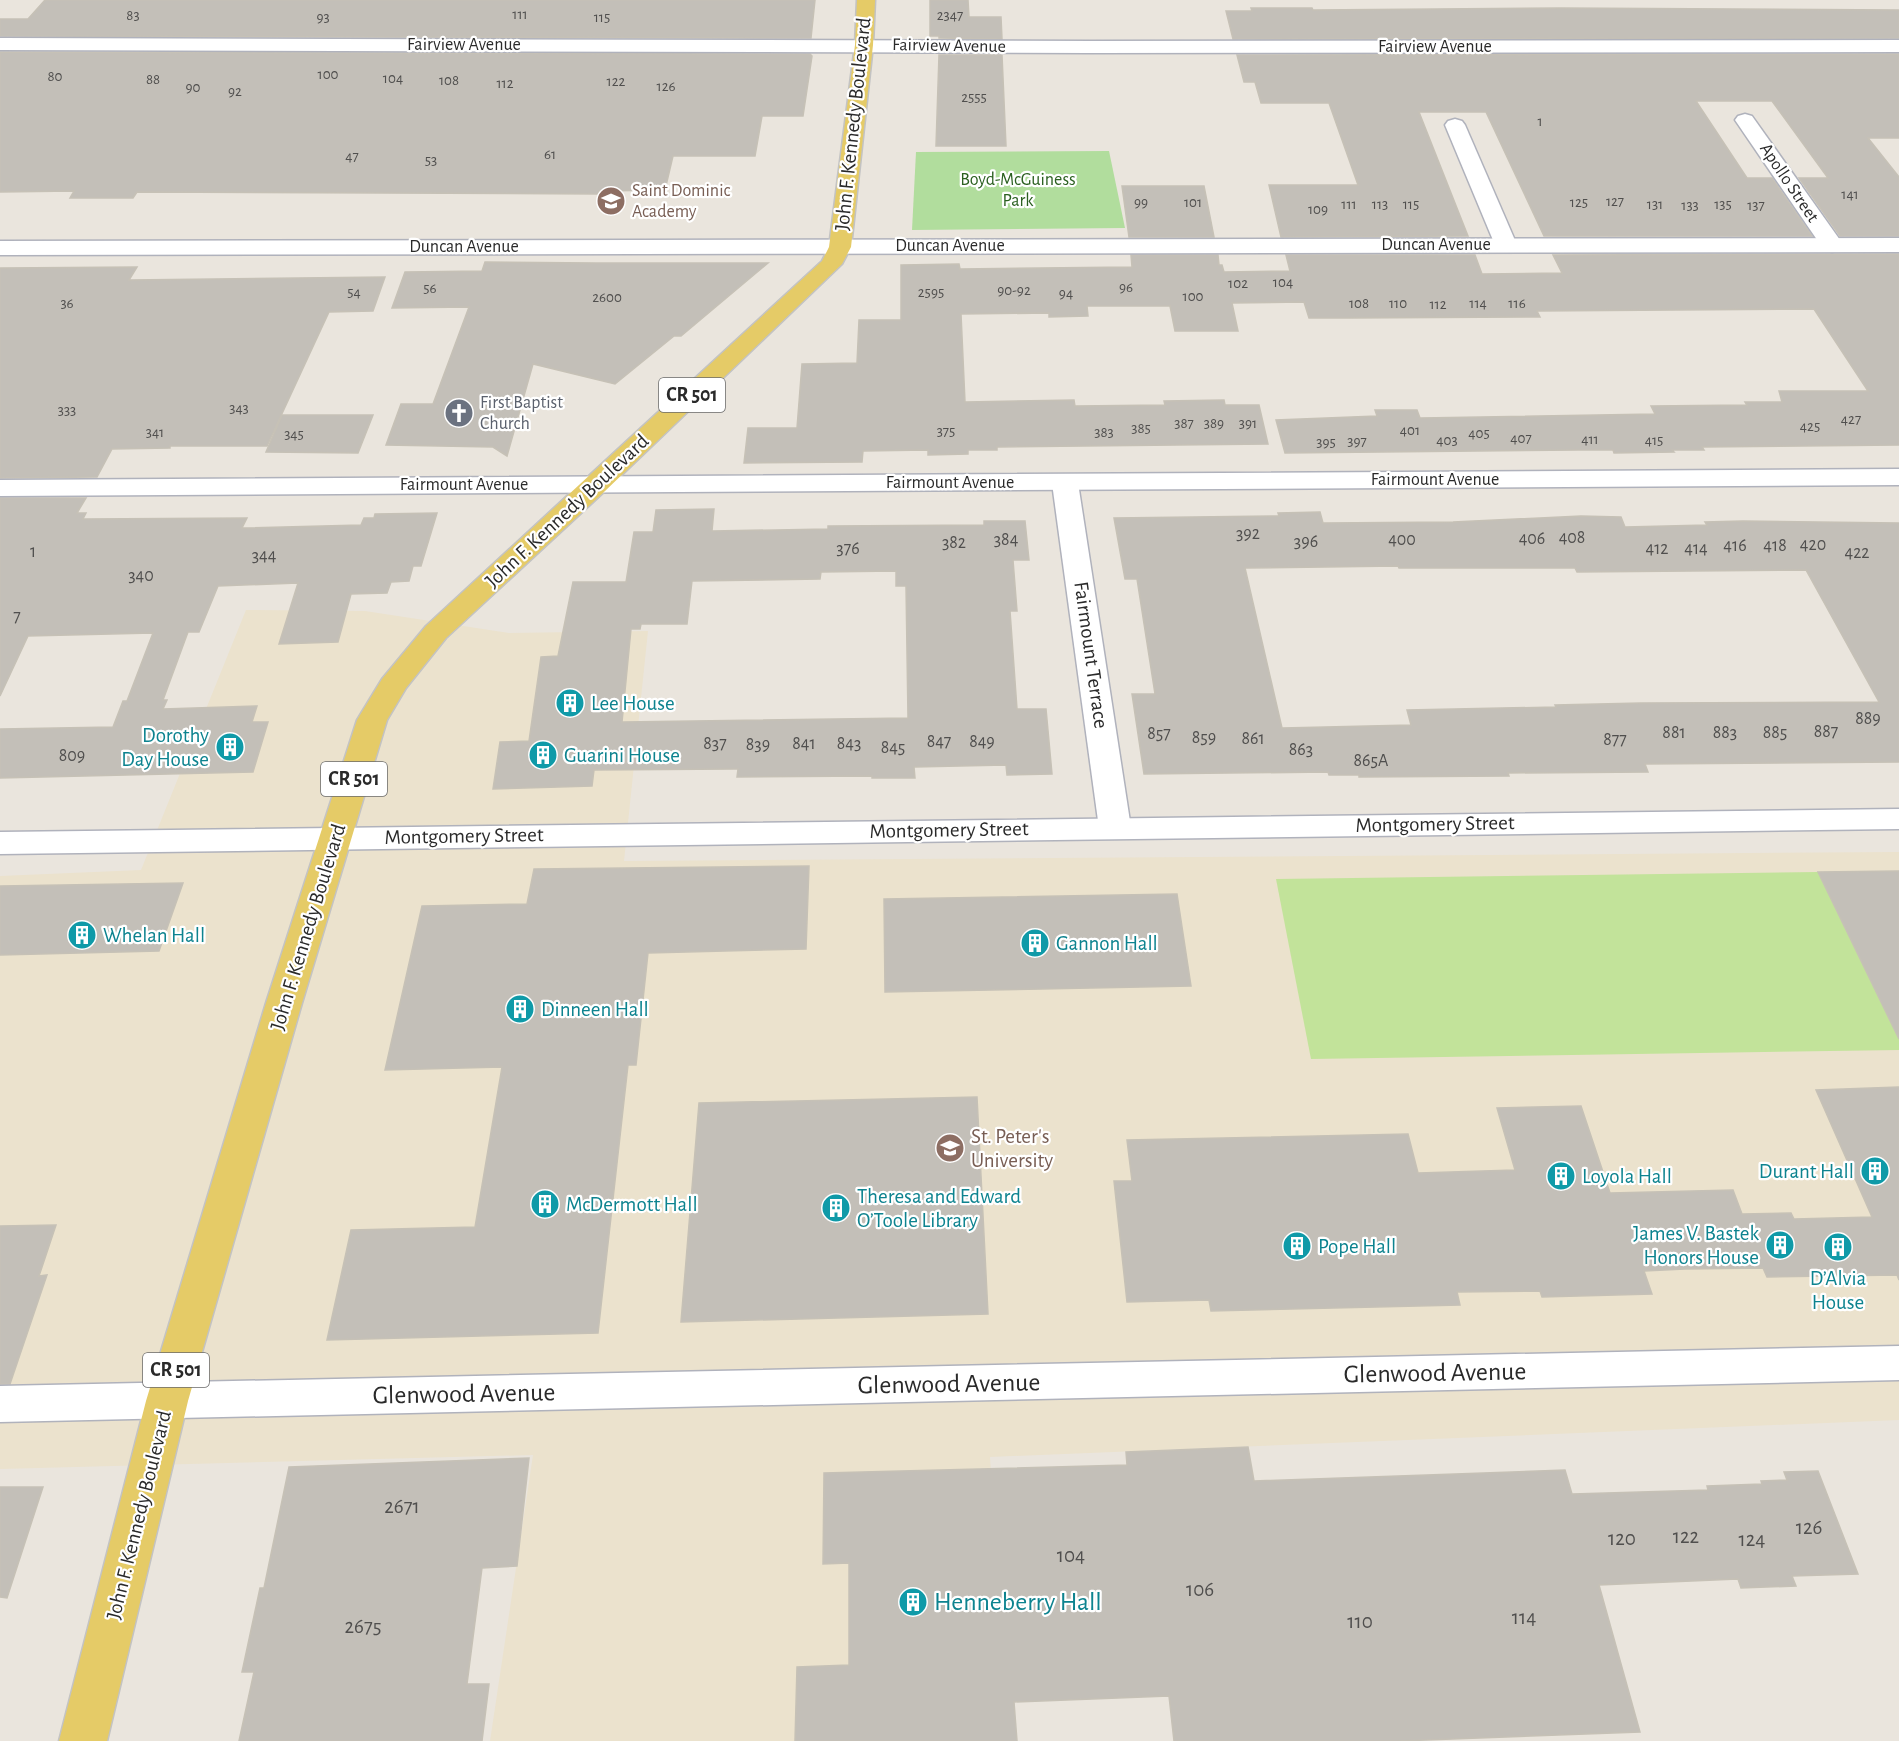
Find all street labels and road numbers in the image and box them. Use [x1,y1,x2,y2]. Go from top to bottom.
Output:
street label: John F. Kennedy Boulevard [831,16,875,232]
street label: Fairview Avenue [407,36,521,54]
street label: Fairview Avenue [892,36,1006,56]
street label: Fairview Avenue [1378,38,1492,56]
street label: Apollo Street [1756,140,1822,226]
street label: Duncan Avenue [1381,236,1491,254]
street label: Duncan Avenue [895,237,1005,255]
street label: Duncan Avenue [409,238,519,256]
road number: CR 501 [659,378,725,412]
street label: John F. Kennedy Boulevard [481,430,653,592]
street label: Fairmount Avenue [1371,471,1499,489]
street label: Fairmount Avenue [886,474,1014,492]
street label: Fairmount Avenue [400,476,528,494]
street label: Fairmount Terrace [1070,580,1112,730]
road number: CR 501 [321,762,387,796]
street label: Montgomery Street [1355,812,1515,836]
street label: Montgomery Street [869,818,1029,842]
street label: John F. Kennedy Boulevard [267,821,349,1033]
street label: Montgomery Street [384,824,544,848]
road number: CR 501 [143,1353,209,1387]
street label: Glenwood Avenue [1343,1358,1527,1388]
street label: Glenwood Avenue [857,1369,1041,1399]
street label: Glenwood Avenue [372,1379,556,1409]
street label: John F. Kennedy Boulevard [103,1408,175,1622]

